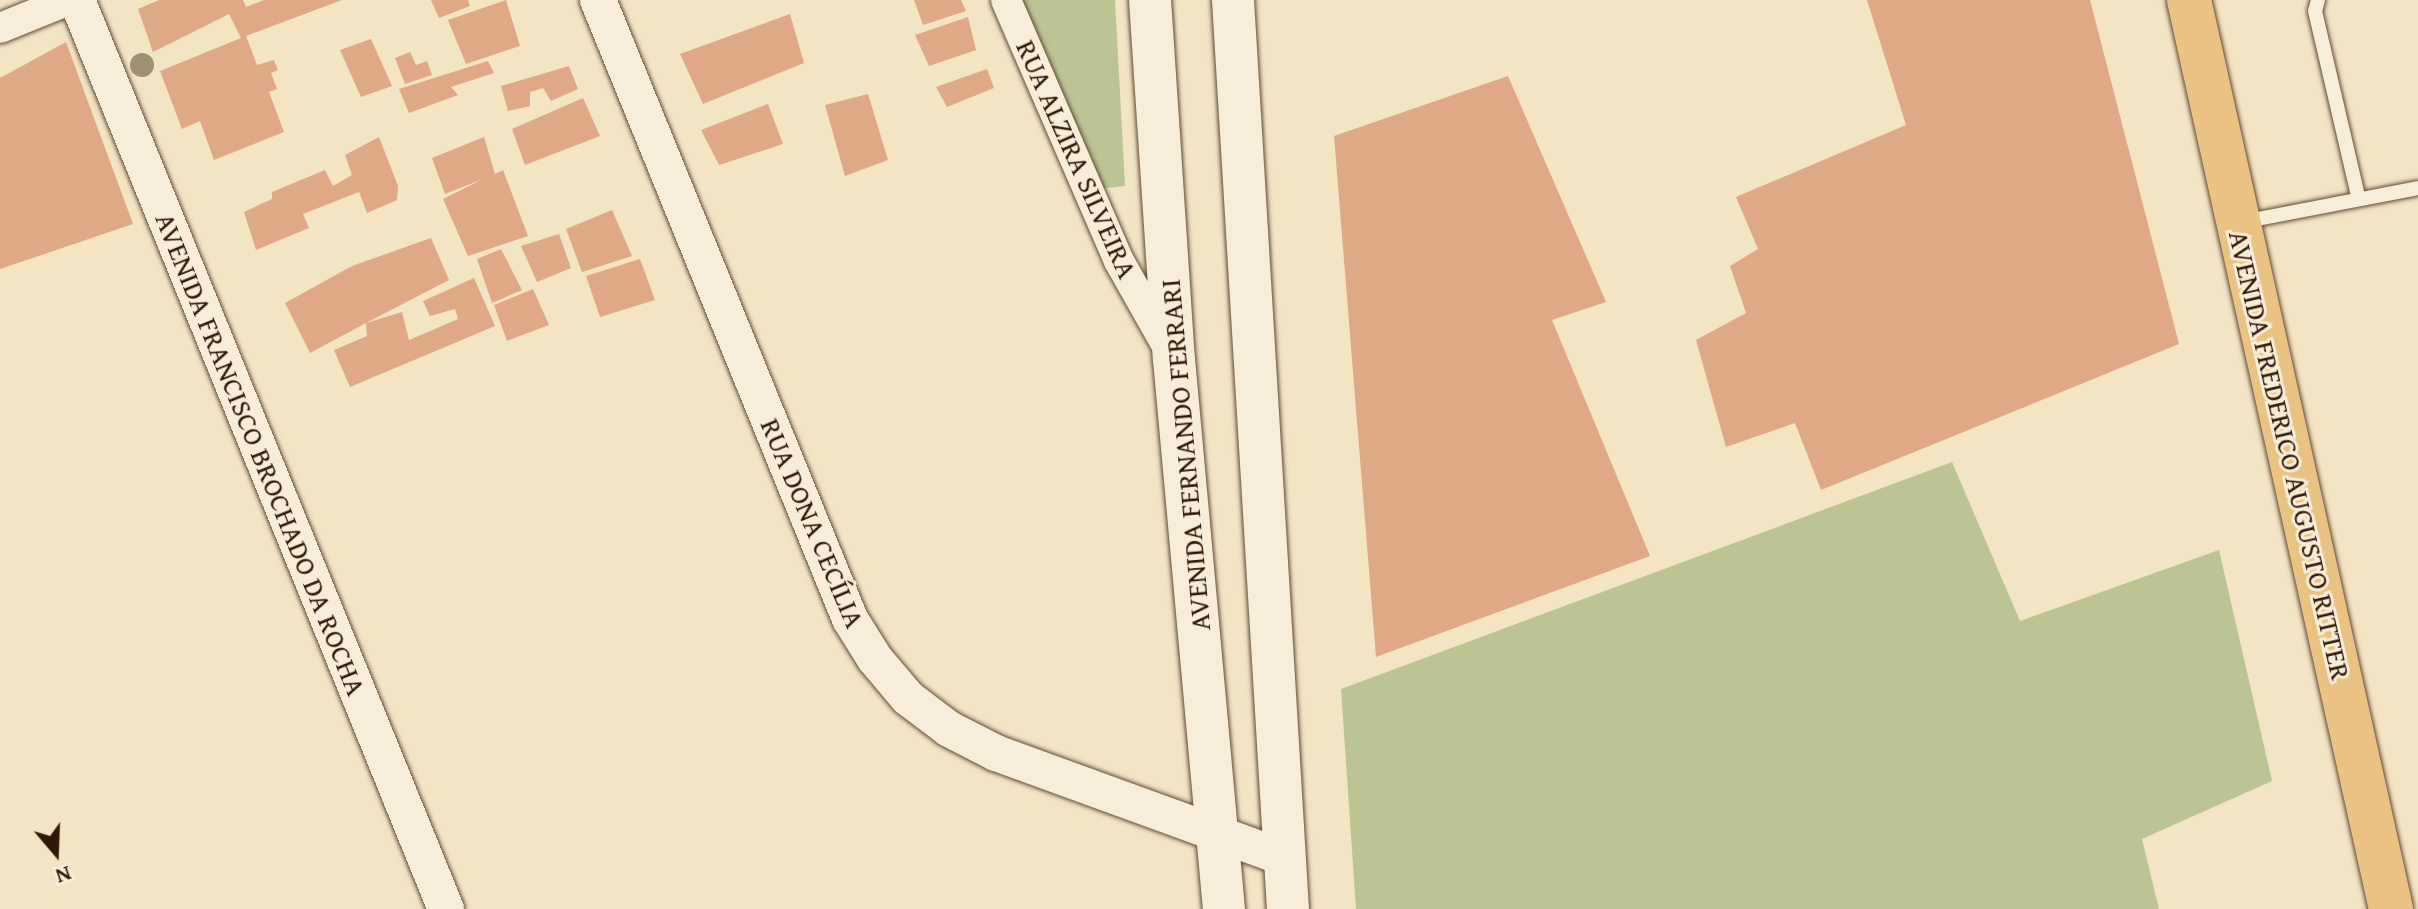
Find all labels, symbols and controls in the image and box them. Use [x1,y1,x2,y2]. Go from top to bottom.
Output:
street label: RUA ALZIRA SILVEIRA [1009,35,1145,283]
street label: AVENIDA FRANCISCO BROCHADO DA ROCHA [148,208,374,700]
street label: AVENIDA FREDERICO AUGUSTO RITTER [2222,227,2358,683]
street label: AVENIDA FERNANDO FERRARI [1153,278,1217,632]
street label: RUA DONA CECÍLIA [754,413,872,633]
north arrow [16,813,96,893]
text: N [52,858,76,893]

